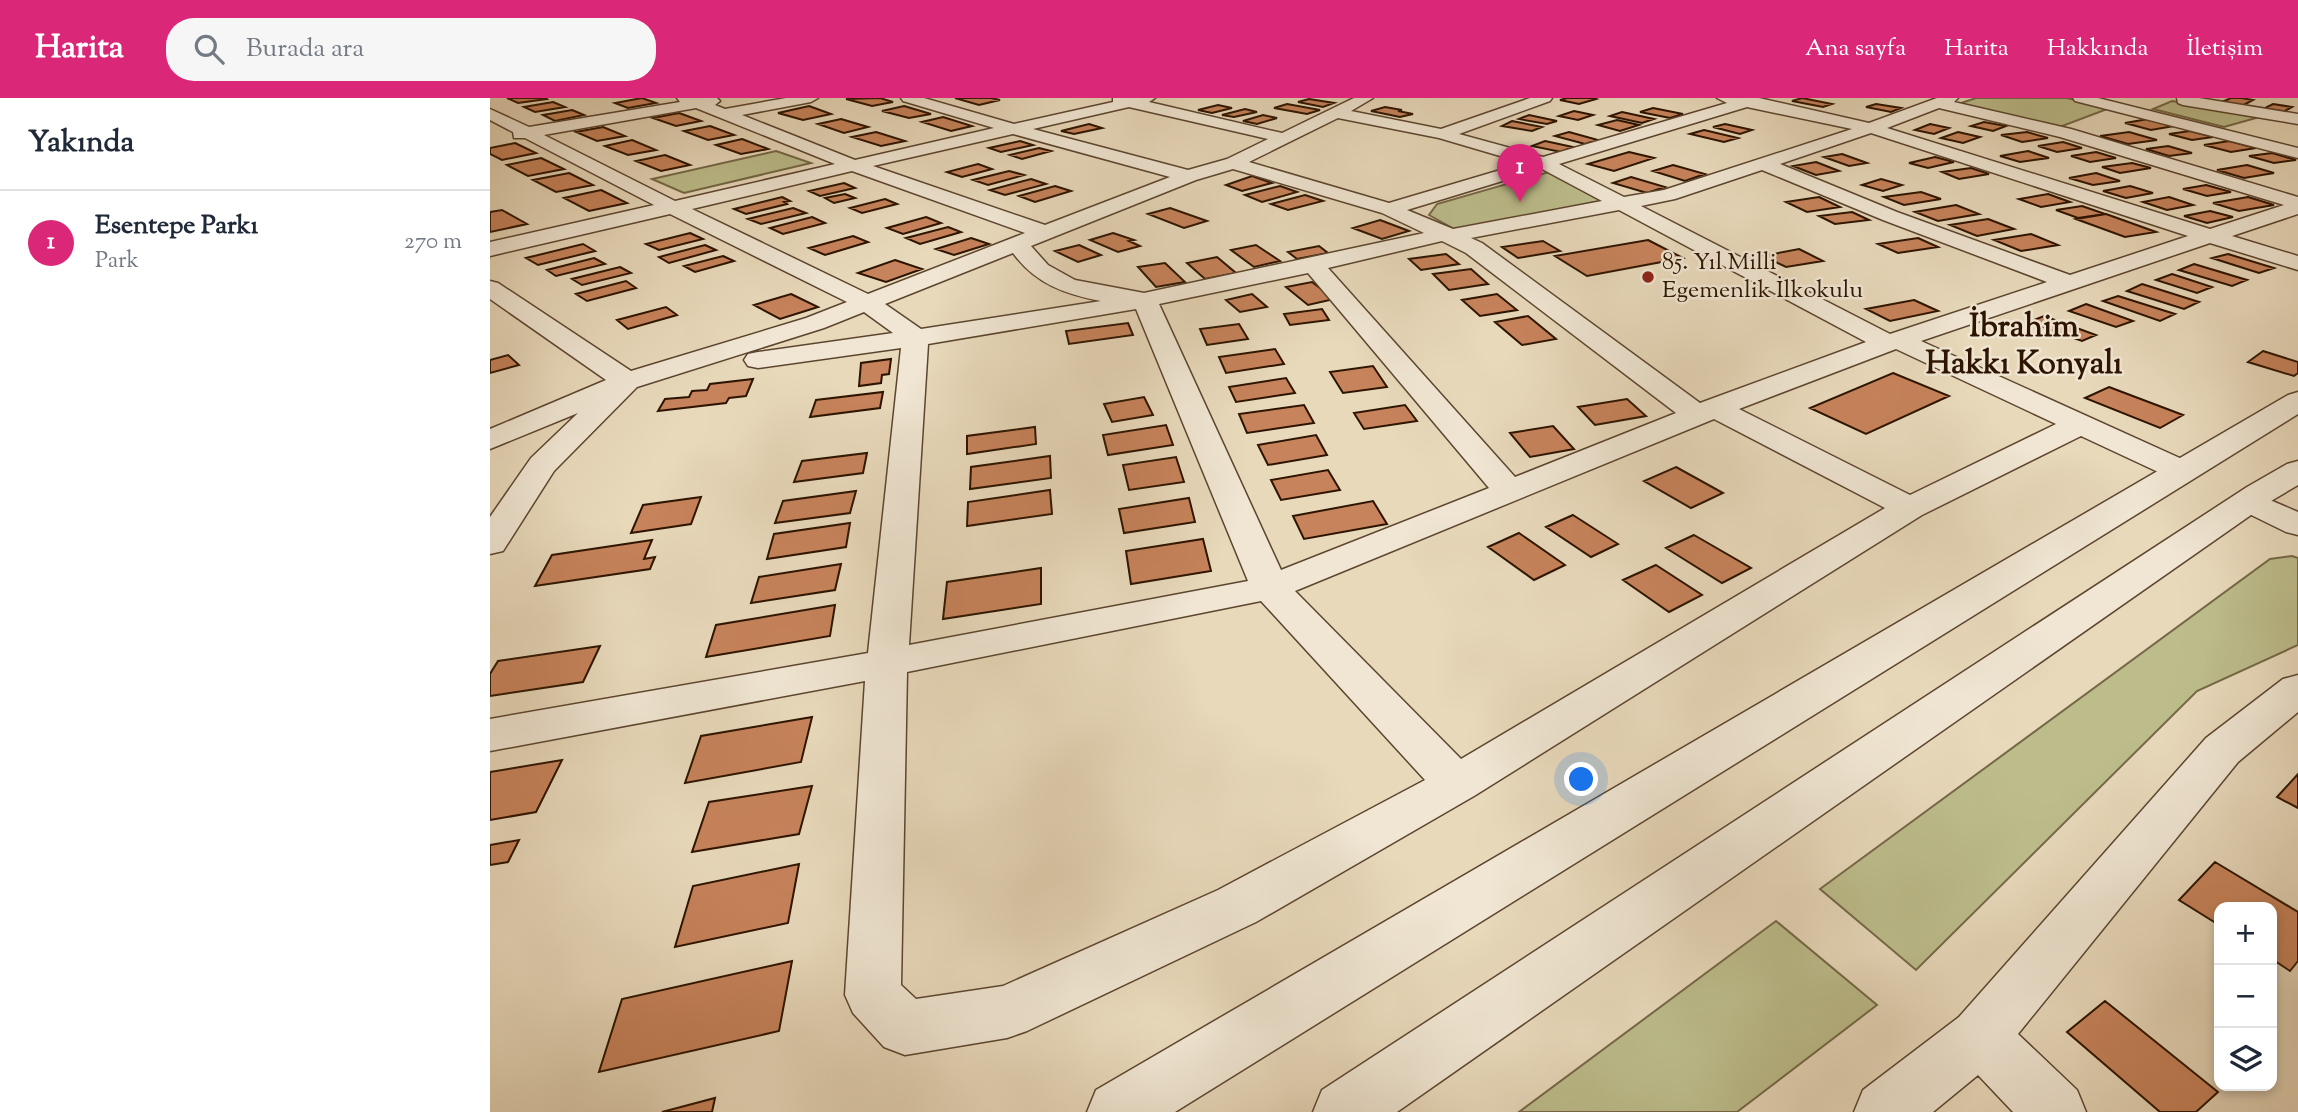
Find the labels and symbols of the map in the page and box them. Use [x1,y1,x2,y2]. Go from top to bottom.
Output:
pin: 1 [1497,144,1543,202]
place label: 85. Yıl Milli Egemenlik İlkokulu [1662,246,1863,308]
marker: 85. Yıl Milli Egemenlik İlkokulu [1640,269,1656,285]
district label: İbrahim Hakkı Konyalı [1926,305,2122,388]
your location [1564,762,1598,796]

